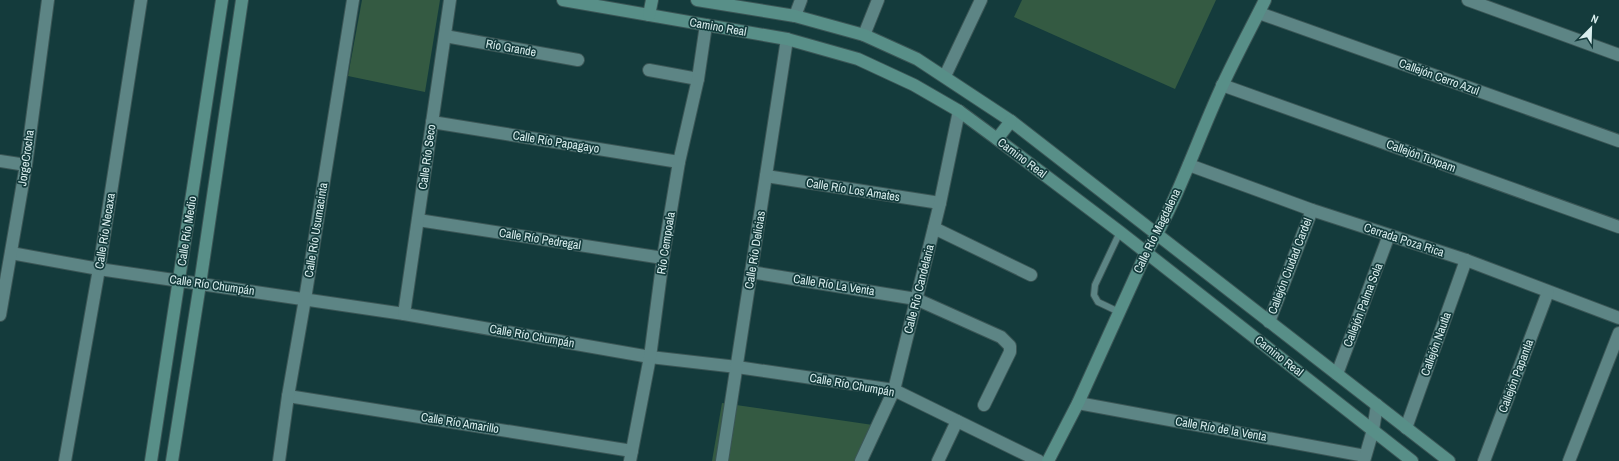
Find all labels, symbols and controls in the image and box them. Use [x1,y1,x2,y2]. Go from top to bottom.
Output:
north arrow [1571,8,1611,48]
text: N [1589,11,1601,27]
street label: Camino Real [688,14,748,40]
street label: Río Grande [485,36,537,60]
street label: Callejón Cerro Azul [1397,55,1481,99]
street label: Calle Río Seco [415,123,439,191]
street label: Calle Río Papagayo [512,127,600,157]
street label: JorgeCrocha [14,128,38,187]
street label: Camino Real [994,134,1050,182]
street label: Callejón Tuxpam [1384,136,1458,176]
street label: Calle Río Los Amates [805,175,901,205]
street label: Calle Río Usumacinta [301,181,331,279]
street label: Calle Río Magdalena [1130,186,1185,276]
street label: Calle Río Necaxa [91,191,119,270]
street label: Calle Río Medio [174,195,200,267]
street label: Río Cempoala [653,210,679,275]
street label: Calle Río Delicias [741,210,769,290]
street label: Callejón Ciudad Cardel [1264,216,1316,316]
street label: Cerrada Poza Rica [1362,219,1447,261]
street label: Calle Río Pedregal [498,225,582,253]
street label: Calle Río Candelaria [900,242,938,335]
street label: Callejón Palma Sola [1340,260,1387,349]
street label: Calle Río Chumpán [168,271,256,299]
street label: Calle Río La Venta [792,271,876,299]
street label: Callejón Nautla [1417,309,1455,378]
street label: Calle Río Chumpán [488,321,576,351]
street label: Camino Real [1251,332,1307,380]
street label: Callejón Papantla [1495,337,1537,415]
street label: Calle Río Chumpán [808,370,896,400]
street label: Calle Río Amarillo [420,409,500,437]
street label: Calle Río de la Venta [1174,413,1268,445]

